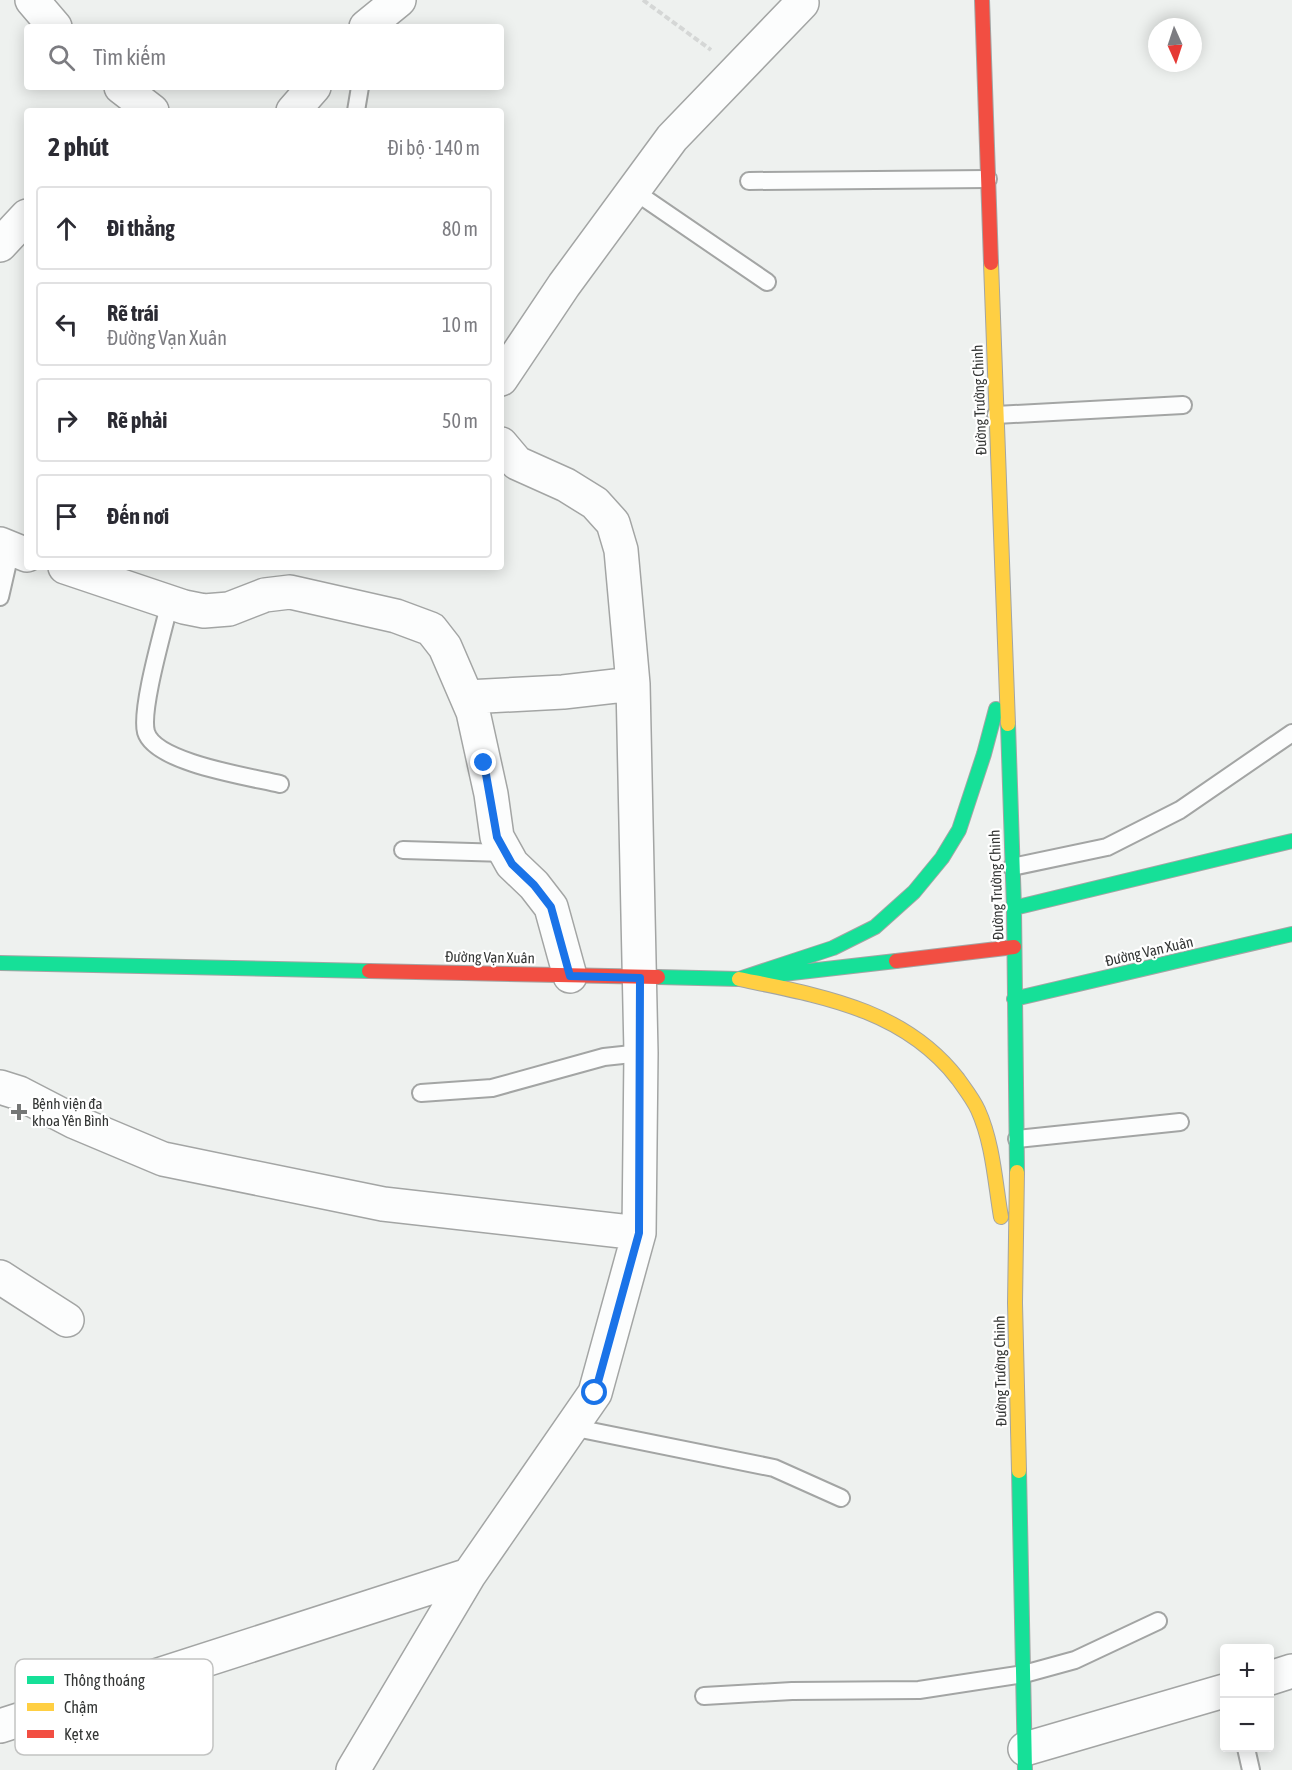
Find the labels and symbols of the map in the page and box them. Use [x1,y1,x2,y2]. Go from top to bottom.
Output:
north arrow [1148,18,1202,72]
street label: Đường Trường Chinh [969,344,989,456]
route end [470,749,496,775]
street label: Đường Trường Chinh [986,829,1006,941]
street label: Đường Vạn Xuân [1103,933,1195,969]
street label: Đường Vạn Xuân [445,948,535,966]
place label: Bệnh viện đa khoa Yên Bình [32,1095,109,1129]
marker: Bệnh viện đa khoa Yên Bình [10,1103,28,1121]
street label: Đường Trường Chinh [991,1316,1009,1426]
route start [581,1379,607,1405]
legend [15,1659,213,1755]
text: Thông thoáng [64,1671,145,1690]
text: Chậm [64,1698,98,1716]
text: Kẹt xe [64,1725,99,1743]

